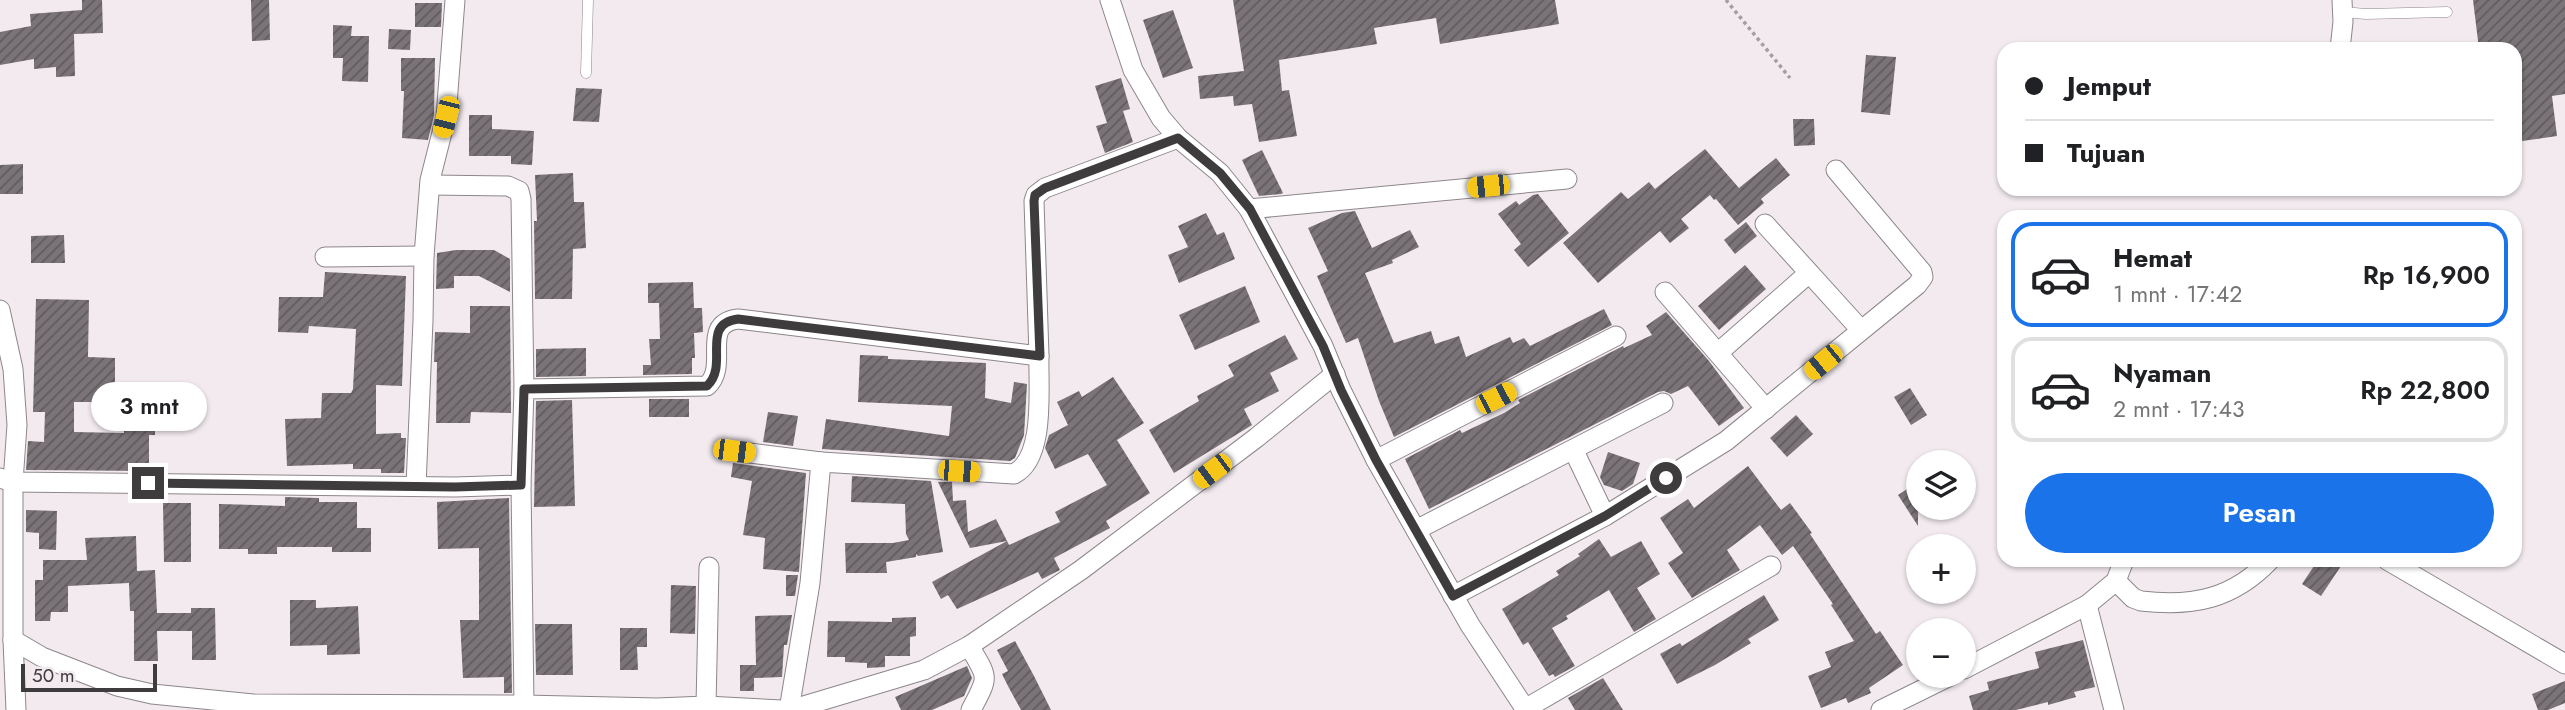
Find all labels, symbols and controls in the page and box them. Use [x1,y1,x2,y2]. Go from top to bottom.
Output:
text: Jemput [2067,67,2151,105]
car [431,94,462,140]
text: Tujuan [2067,134,2145,172]
car [1467,173,1510,199]
text: Hemat [2113,239,2192,277]
icon: car [2029,243,2092,306]
text: Rp 16,900 [2363,256,2490,294]
text: 1 mnt · 17:42 [2113,277,2242,311]
car [1801,341,1846,383]
text: Nyaman [2113,354,2212,392]
icon: car [2029,358,2092,421]
text: Rp 22,800 [2360,371,2490,409]
car [1473,379,1520,417]
callout: 3 mnt [90,382,206,430]
text: 3 mnt [120,389,178,423]
text: 2 mnt · 17:43 [2113,392,2245,426]
car [712,438,757,464]
car [1189,450,1236,492]
map controls [1906,450,1976,688]
button: layers [1906,450,1976,520]
car [938,459,981,483]
route start [1650,462,1682,494]
route end [132,467,164,499]
button: Pesan [2025,473,2494,553]
button: + [1906,534,1976,604]
button: − [1906,618,1976,688]
scale bar [21,661,158,693]
text: 50 m [32,662,75,689]

